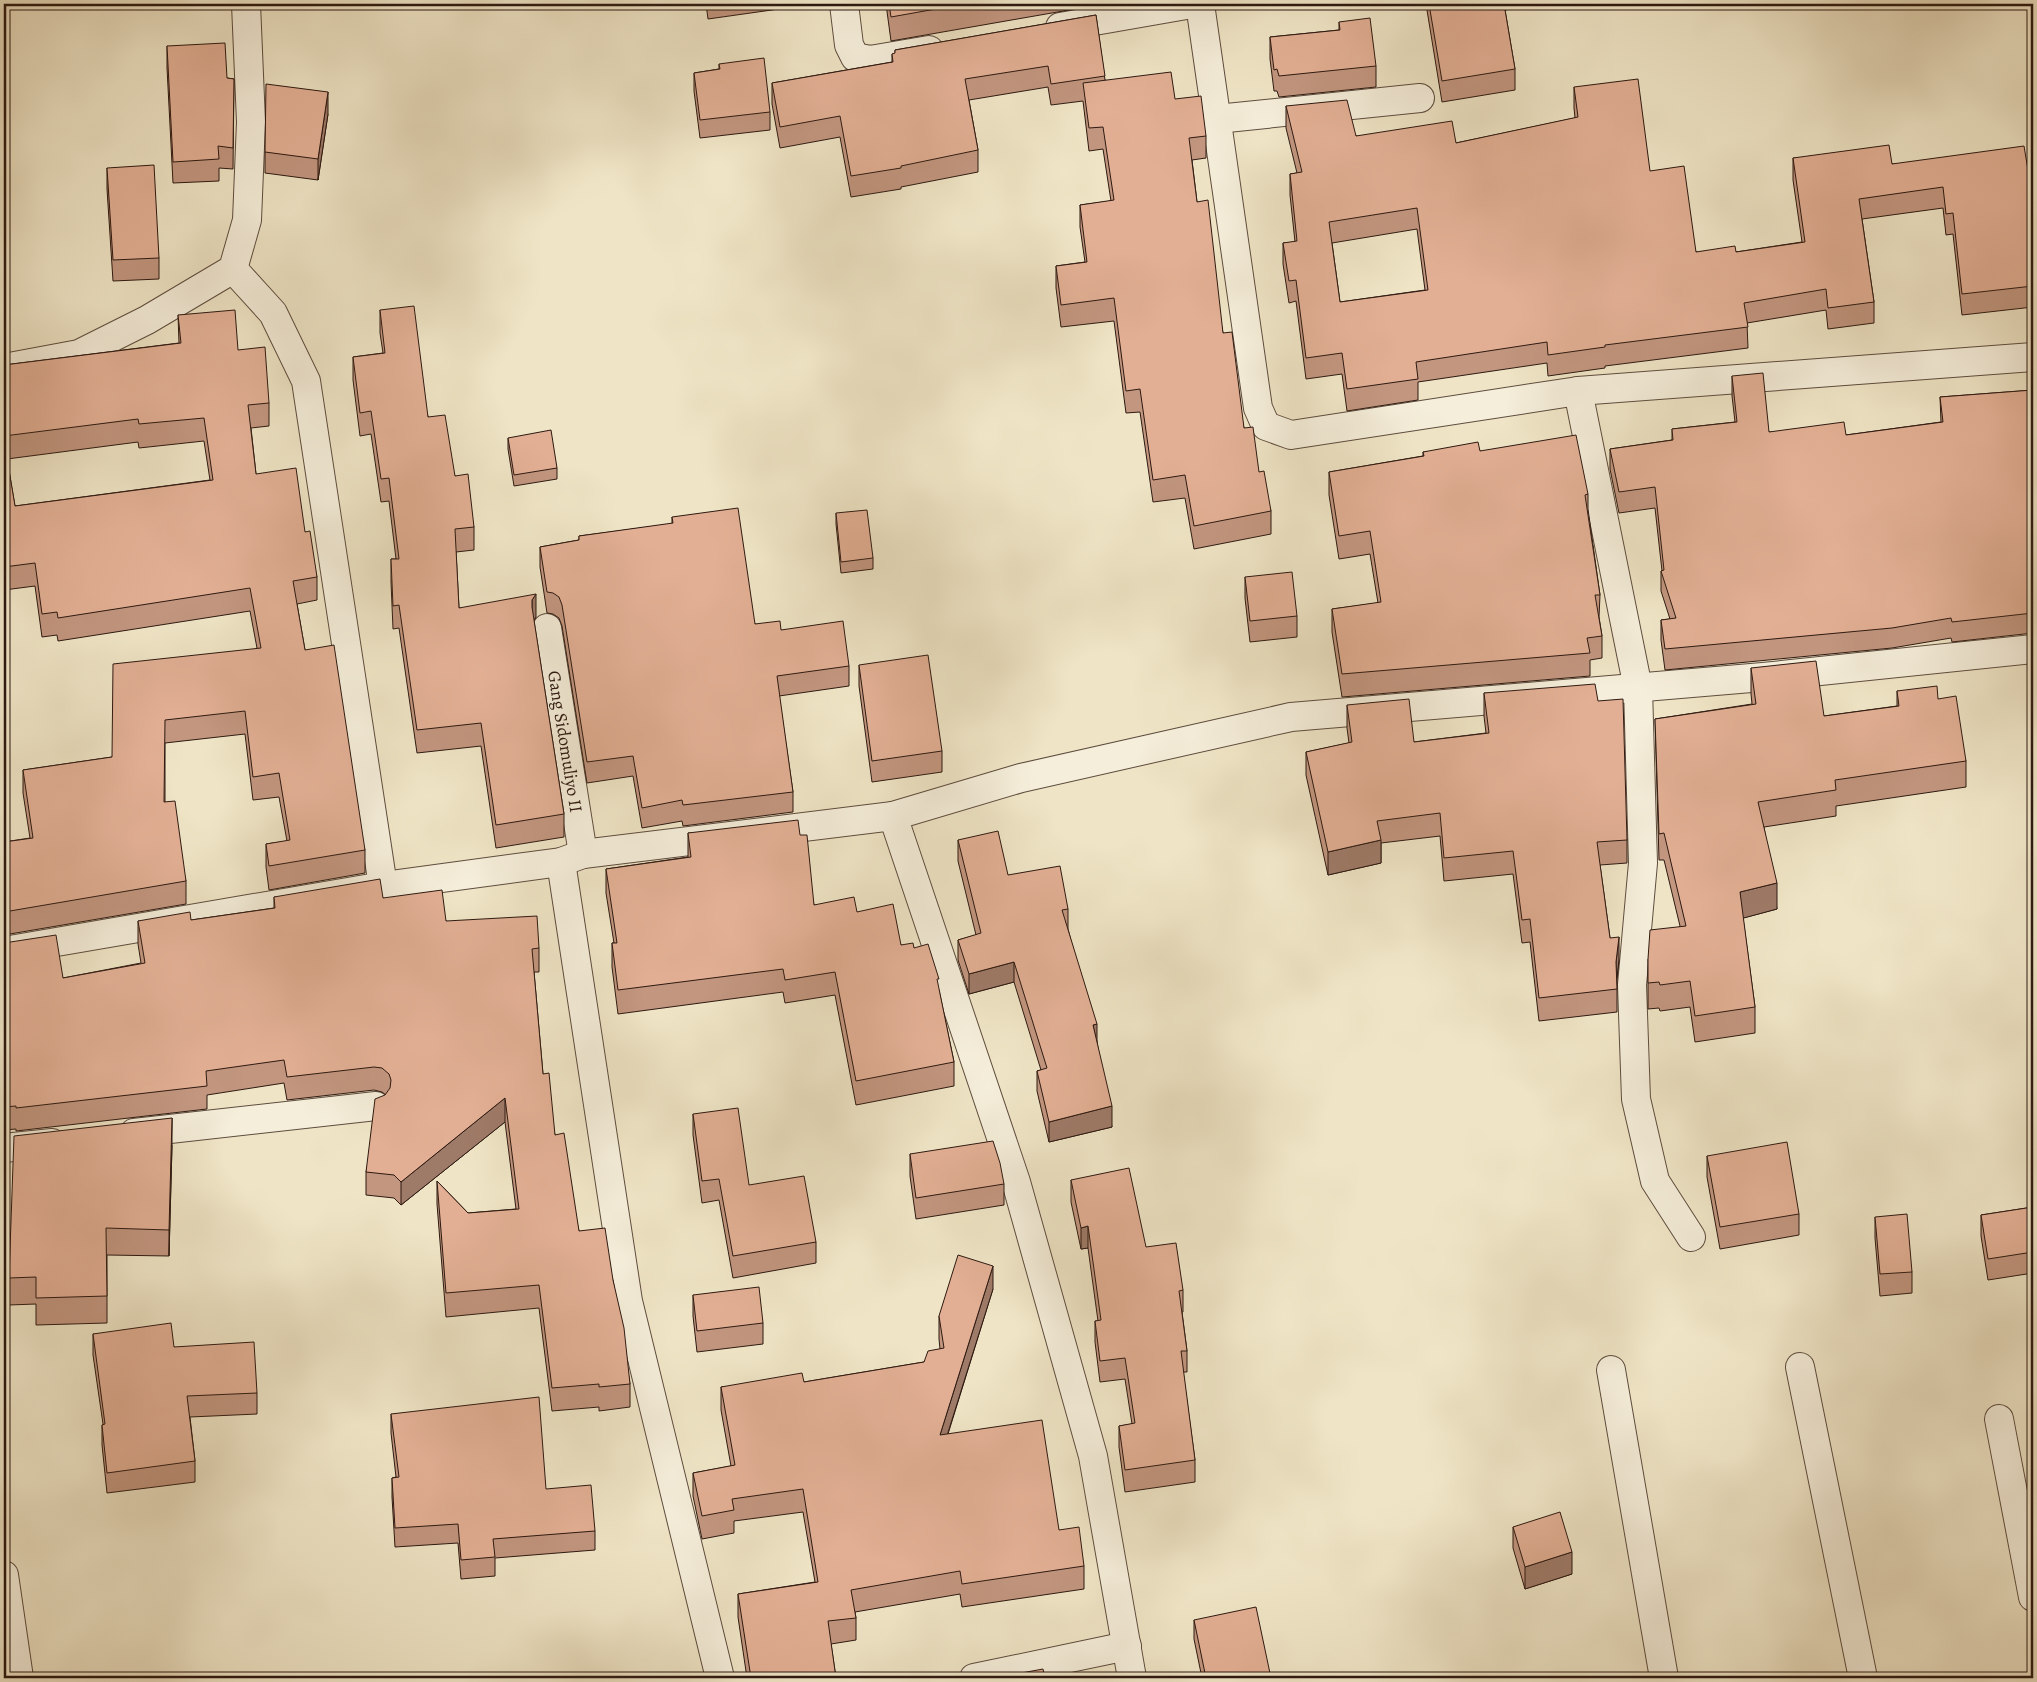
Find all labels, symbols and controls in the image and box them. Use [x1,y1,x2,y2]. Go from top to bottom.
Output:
street label: Gang Sidomuliyo II [542,669,588,814]

